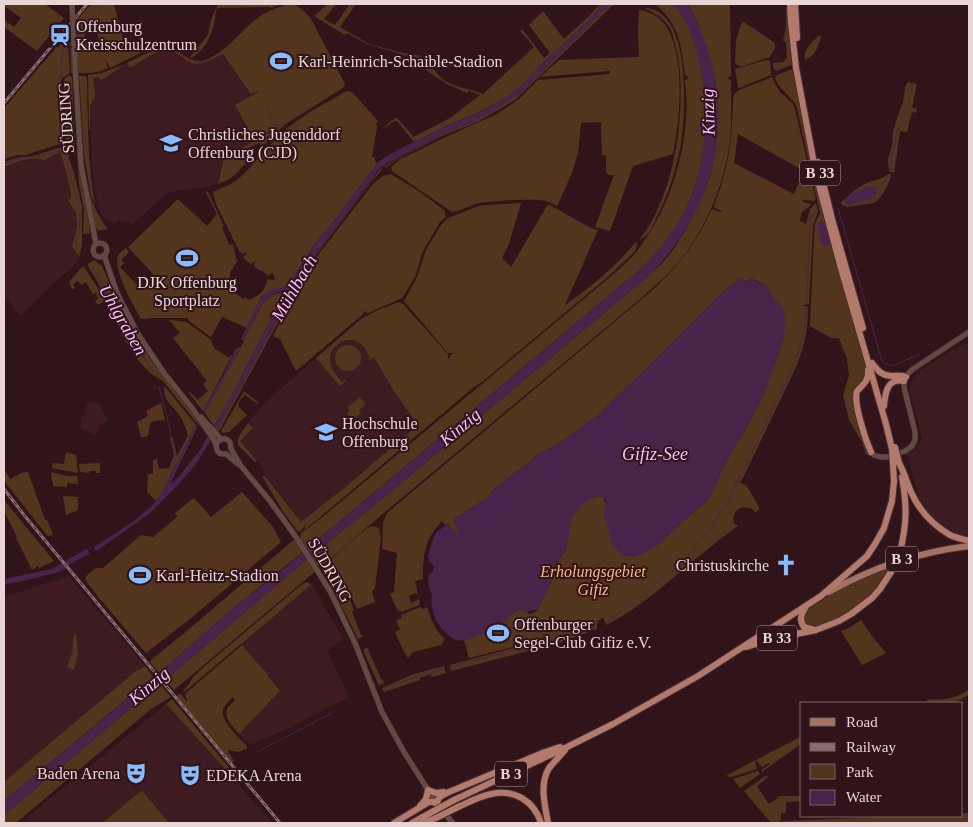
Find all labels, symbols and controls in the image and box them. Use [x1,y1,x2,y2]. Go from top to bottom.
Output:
place label: Offenburg Kreisschulzentrum [76,18,197,53]
station icon: Offenburg Kreisschulzentrum [47,22,73,48]
sports icon: Karl-Heinrich-Schaible-Stadion [268,48,294,74]
place label: Karl-Heinrich-Schaible-Stadion [298,53,502,70]
street label: SÜDRING [55,81,77,154]
water label: Kinzig [697,88,719,137]
place label: Christliches Jugenddorf Offenburg (CJD) [188,126,341,162]
school or university icon: Christliches Jugenddorf Offenburg (CJD) [158,130,184,156]
road number: B 33 [800,160,840,186]
sports icon: DJK Offenburg Sportplatz [174,245,200,271]
water label: Mühlbach [267,251,321,325]
place label: DJK Offenburg Sportplatz [137,274,237,310]
water label: Uhlgraben [95,281,151,359]
water label: Kinzig [435,404,484,450]
place label: Hochschule Offenburg [342,415,418,451]
school or university icon: Hochschule Offenburg [313,419,339,445]
water label: Gifiz-See [622,444,688,464]
street label: SÜDRING [305,535,355,605]
road number: B 3 [886,546,918,572]
church icon: Christuskirche [773,552,799,578]
place label: Christuskirche [676,557,769,574]
sports icon: Karl-Heitz-Stadion [127,562,153,588]
park label: Erholungsgebiet Gifiz [539,563,646,599]
place label: Karl-Heitz-Stadion [156,567,279,584]
place label: Offenburger Segel-Club Gifiz e.V. [514,616,651,652]
sports icon: Offenburger Segel-Club Gifiz e.V. [485,620,511,646]
road number: B 33 [757,626,797,650]
water label: Kinzig [124,663,173,709]
legend [800,702,963,817]
text: Road [846,714,878,730]
text: Railway [846,739,896,755]
theatre icon: Baden Arena [123,760,149,786]
theatre icon: EDEKA Arena [177,762,203,788]
road number: B 3 [495,762,527,786]
text: Park [846,764,874,780]
place label: Baden Arena [37,765,120,782]
place label: EDEKA Arena [206,767,302,784]
text: Water [846,789,881,805]

